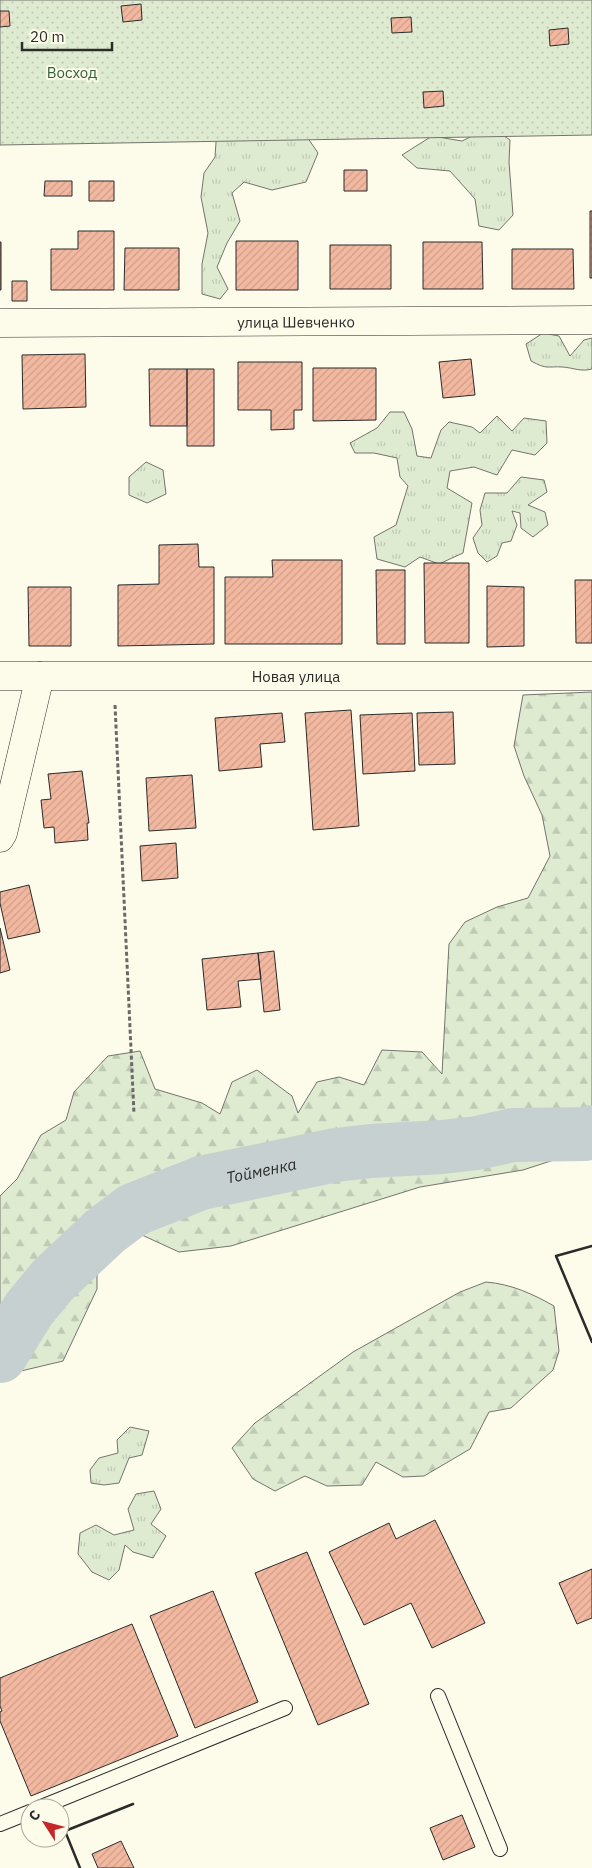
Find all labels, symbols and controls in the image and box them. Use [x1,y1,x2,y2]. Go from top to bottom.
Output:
scale bar [22,20,112,52]
text: 20 m [30,27,65,46]
park label: Восход [47,63,97,82]
street label: улица Шевченко [237,312,355,331]
street label: Новая улица [252,667,340,686]
water label: Тойменка [224,1153,298,1188]
north arrow [20,1798,70,1848]
text: С [25,1806,44,1824]

